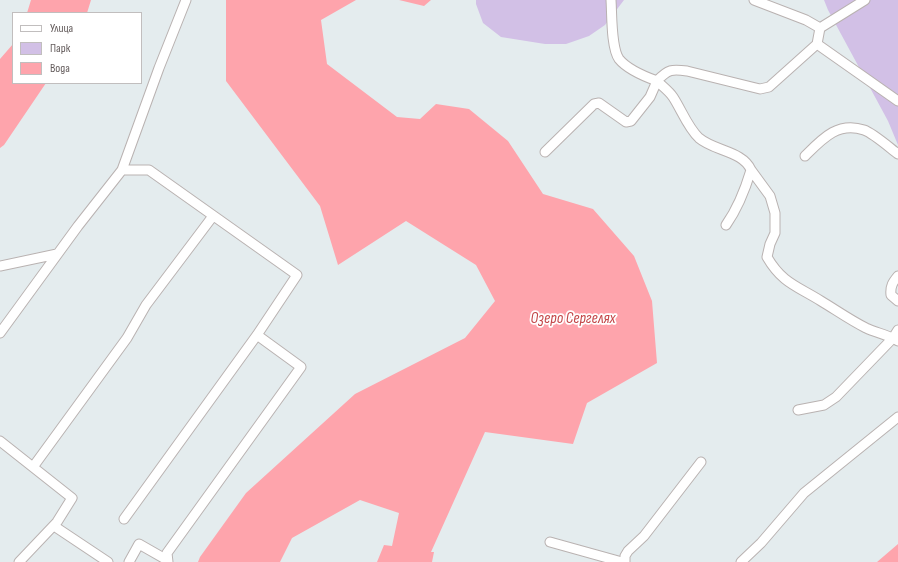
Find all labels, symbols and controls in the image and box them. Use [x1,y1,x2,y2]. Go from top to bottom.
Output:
legend [12,12,142,84]
text: Улица [50,21,73,36]
text: Парк [50,41,70,56]
text: Вода [50,61,70,76]
water label: Озеро Сергелях [531,309,615,329]

